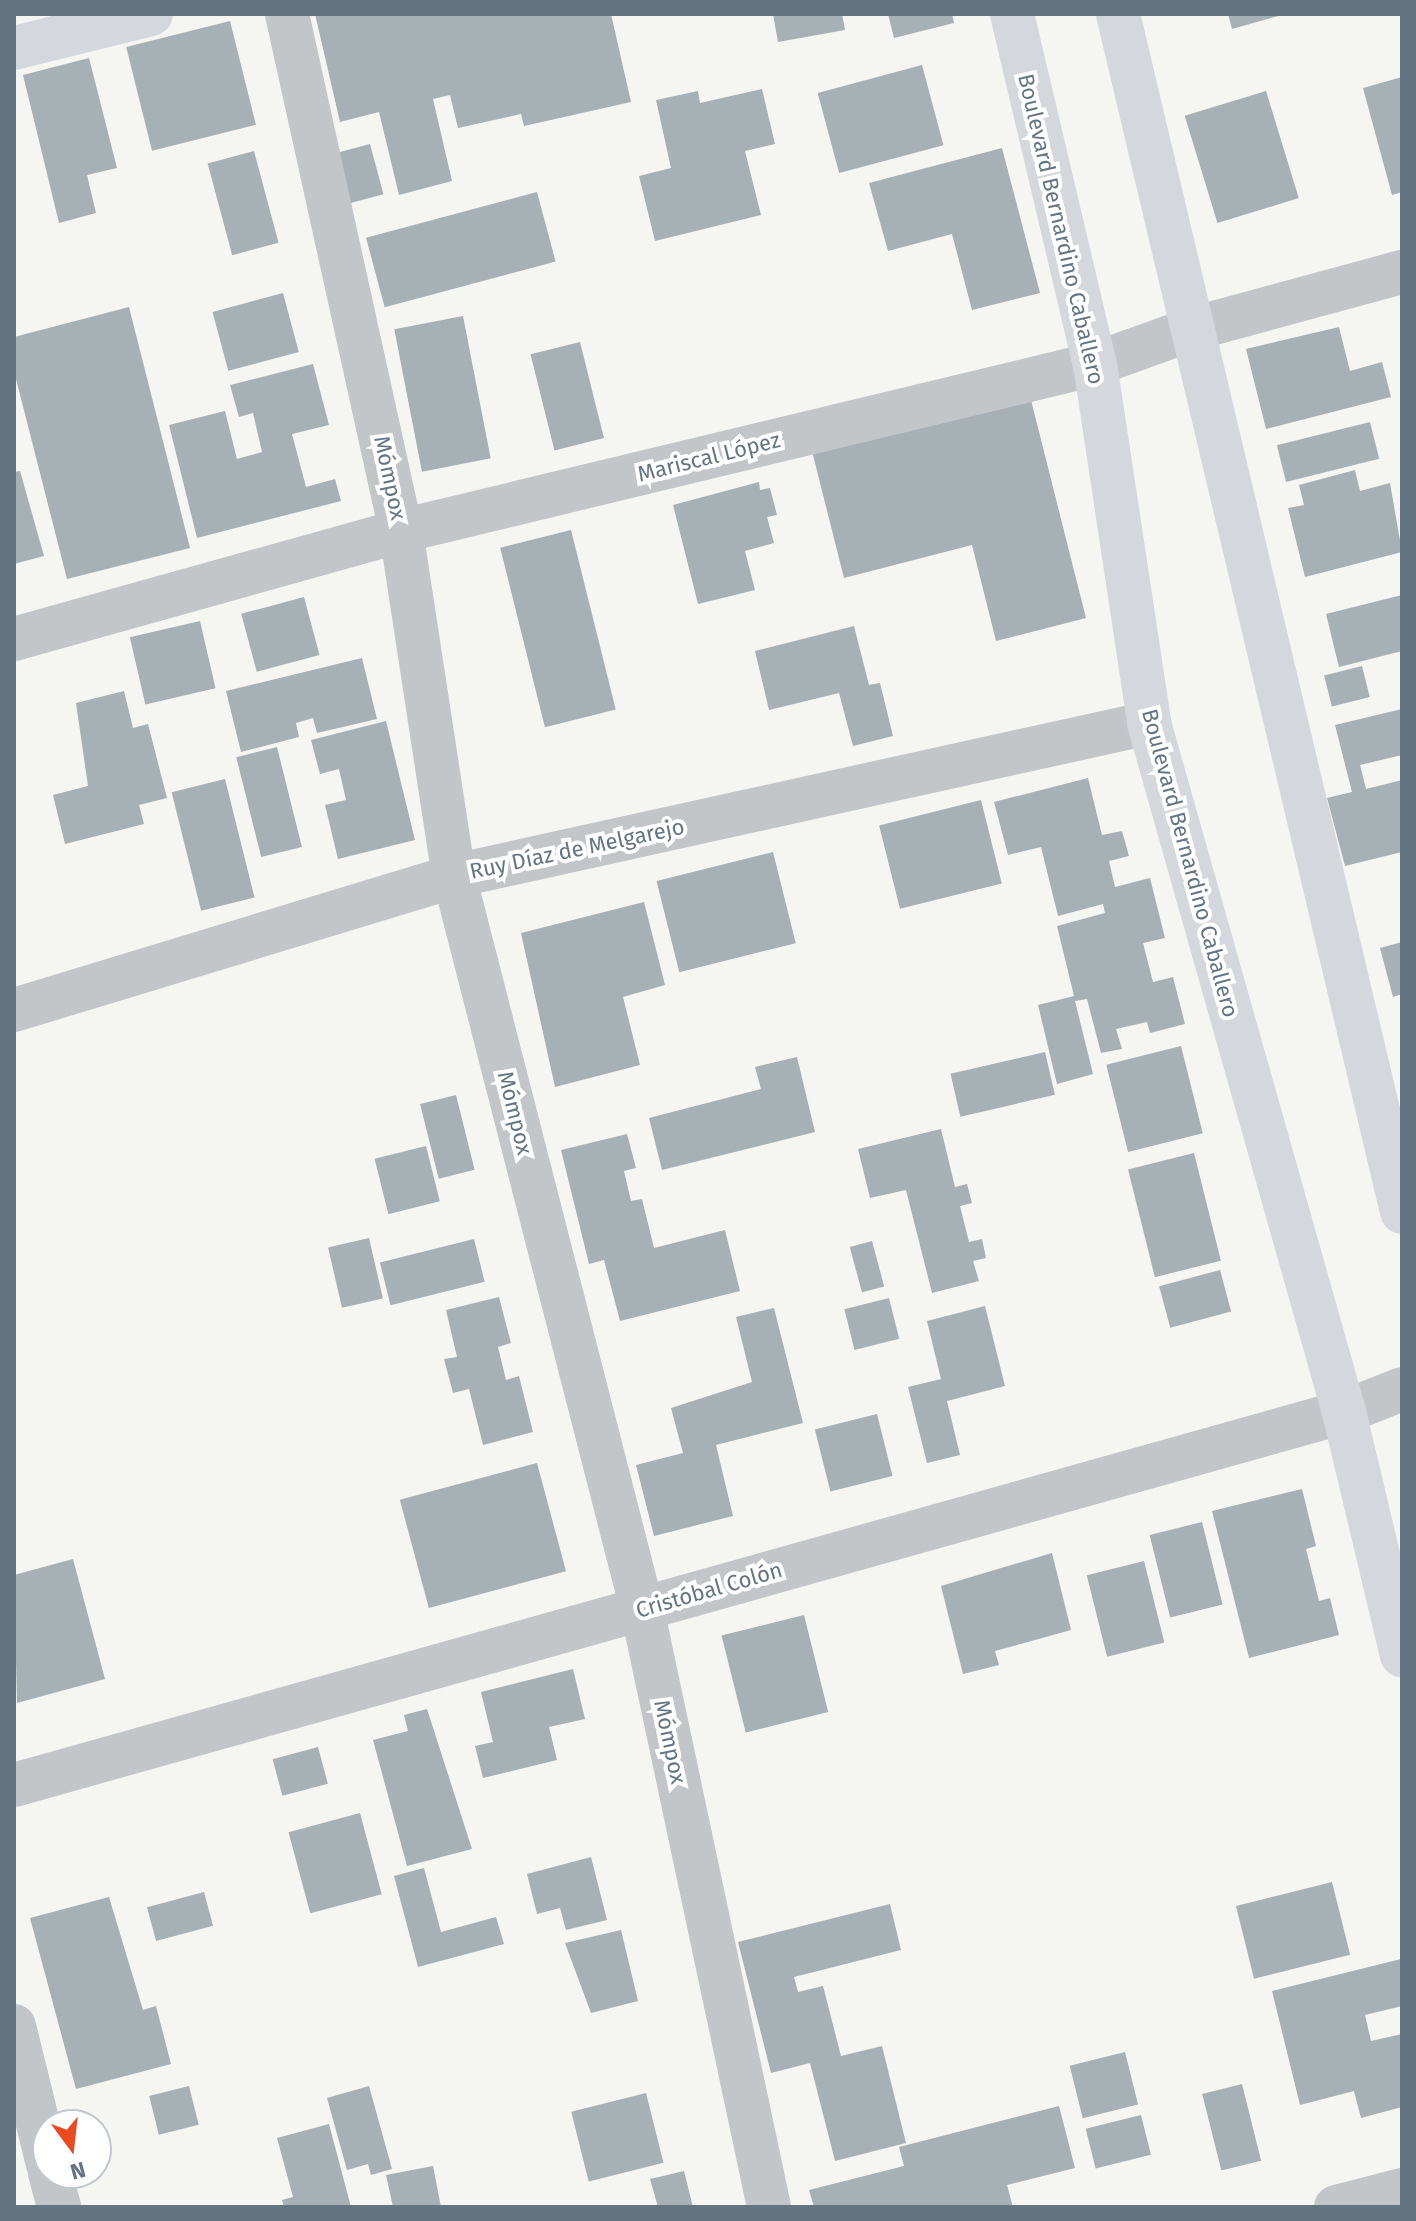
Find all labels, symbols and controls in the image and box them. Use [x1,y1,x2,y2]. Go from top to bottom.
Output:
street label: Boulevard Bernardino Caballero [1012,71,1110,387]
street label: Mariscal López [635,427,783,487]
street label: Mómpox [368,434,412,522]
street label: Boulevard Bernardino Caballero [1136,706,1244,1020]
street label: Ruy Díaz de Melgarejo [467,813,687,885]
street label: Mómpox [492,1068,538,1158]
street label: Cristóbal Colón [633,1556,785,1624]
street label: Mómpox [648,1698,692,1786]
north arrow [32,2109,112,2189]
text: N [67,2156,88,2186]

